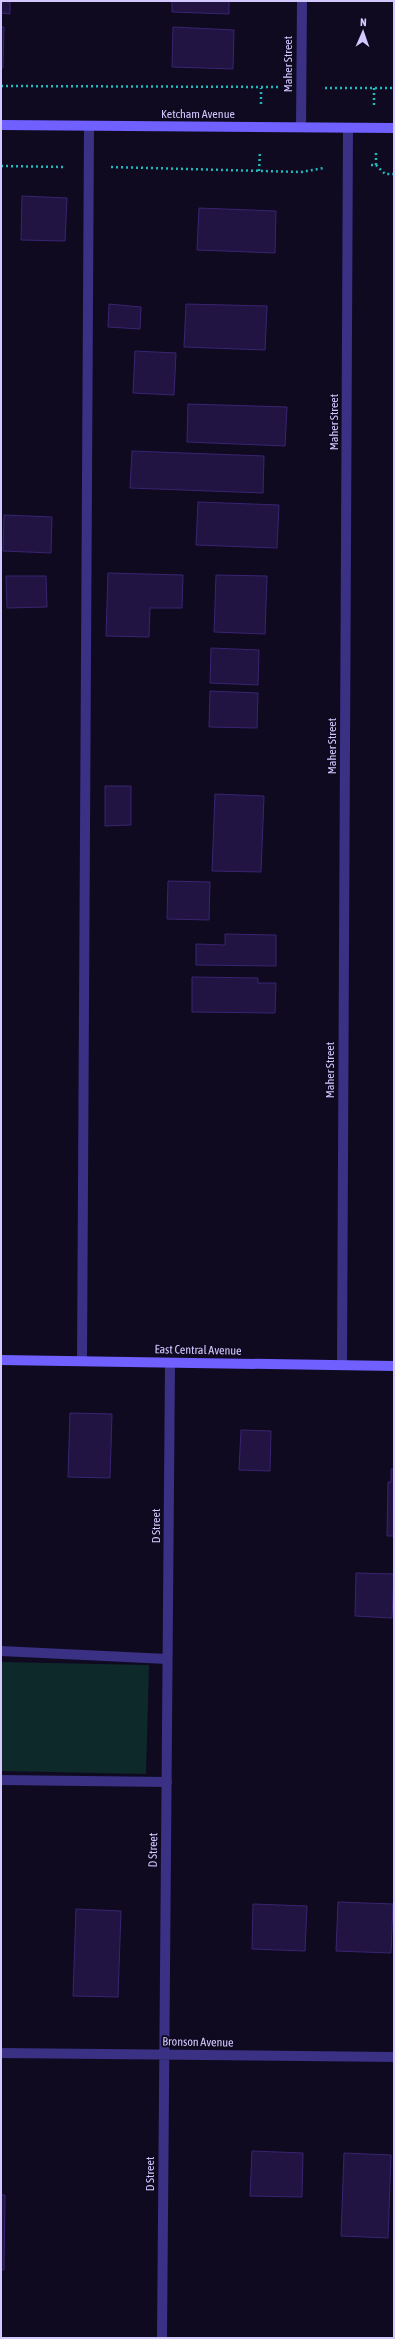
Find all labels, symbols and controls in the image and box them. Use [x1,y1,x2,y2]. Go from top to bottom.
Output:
north arrow [343,12,383,52]
text: N [360,16,367,28]
street label: Maher Street [281,35,295,92]
street label: Ketcham Avenue [161,107,235,121]
street label: Maher Street [327,393,341,450]
street label: Maher Street [325,717,339,774]
street label: Maher Street [323,1041,337,1098]
street label: East Central Avenue [154,1342,242,1358]
street label: D Street [149,1508,163,1543]
street label: D Street [146,1832,160,1867]
street label: Bronson Avenue [162,2034,234,2050]
street label: D Street [143,2156,157,2191]

